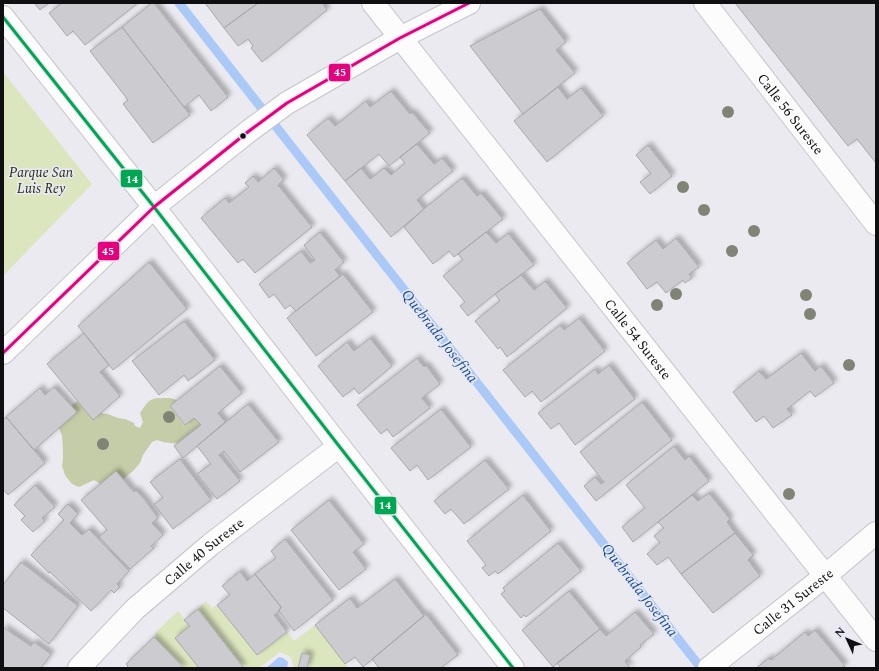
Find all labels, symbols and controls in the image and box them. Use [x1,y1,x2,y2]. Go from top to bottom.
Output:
line badge: 45 [328,63,351,82]
text: 45 [334,64,346,81]
street label: Calle 56 Sureste [752,69,829,160]
unlabelled marker [238,131,248,141]
park label: Parque San Luis Rey [9,162,74,199]
line badge: 14 [120,169,143,188]
text: 14 [126,171,139,188]
line badge: 45 [97,241,120,261]
text: 45 [102,243,114,260]
water label: Quebrada Josefina [396,284,484,388]
street label: Calle 54 Sureste [599,294,677,384]
line badge: 14 [374,496,397,515]
text: 14 [379,497,392,514]
street label: Calle 40 Sureste [159,512,249,591]
water label: Quebrada Josefina [596,538,684,642]
street label: Calle 31 Sureste [748,563,838,641]
north arrow [827,619,867,659]
text: N [831,623,849,642]

